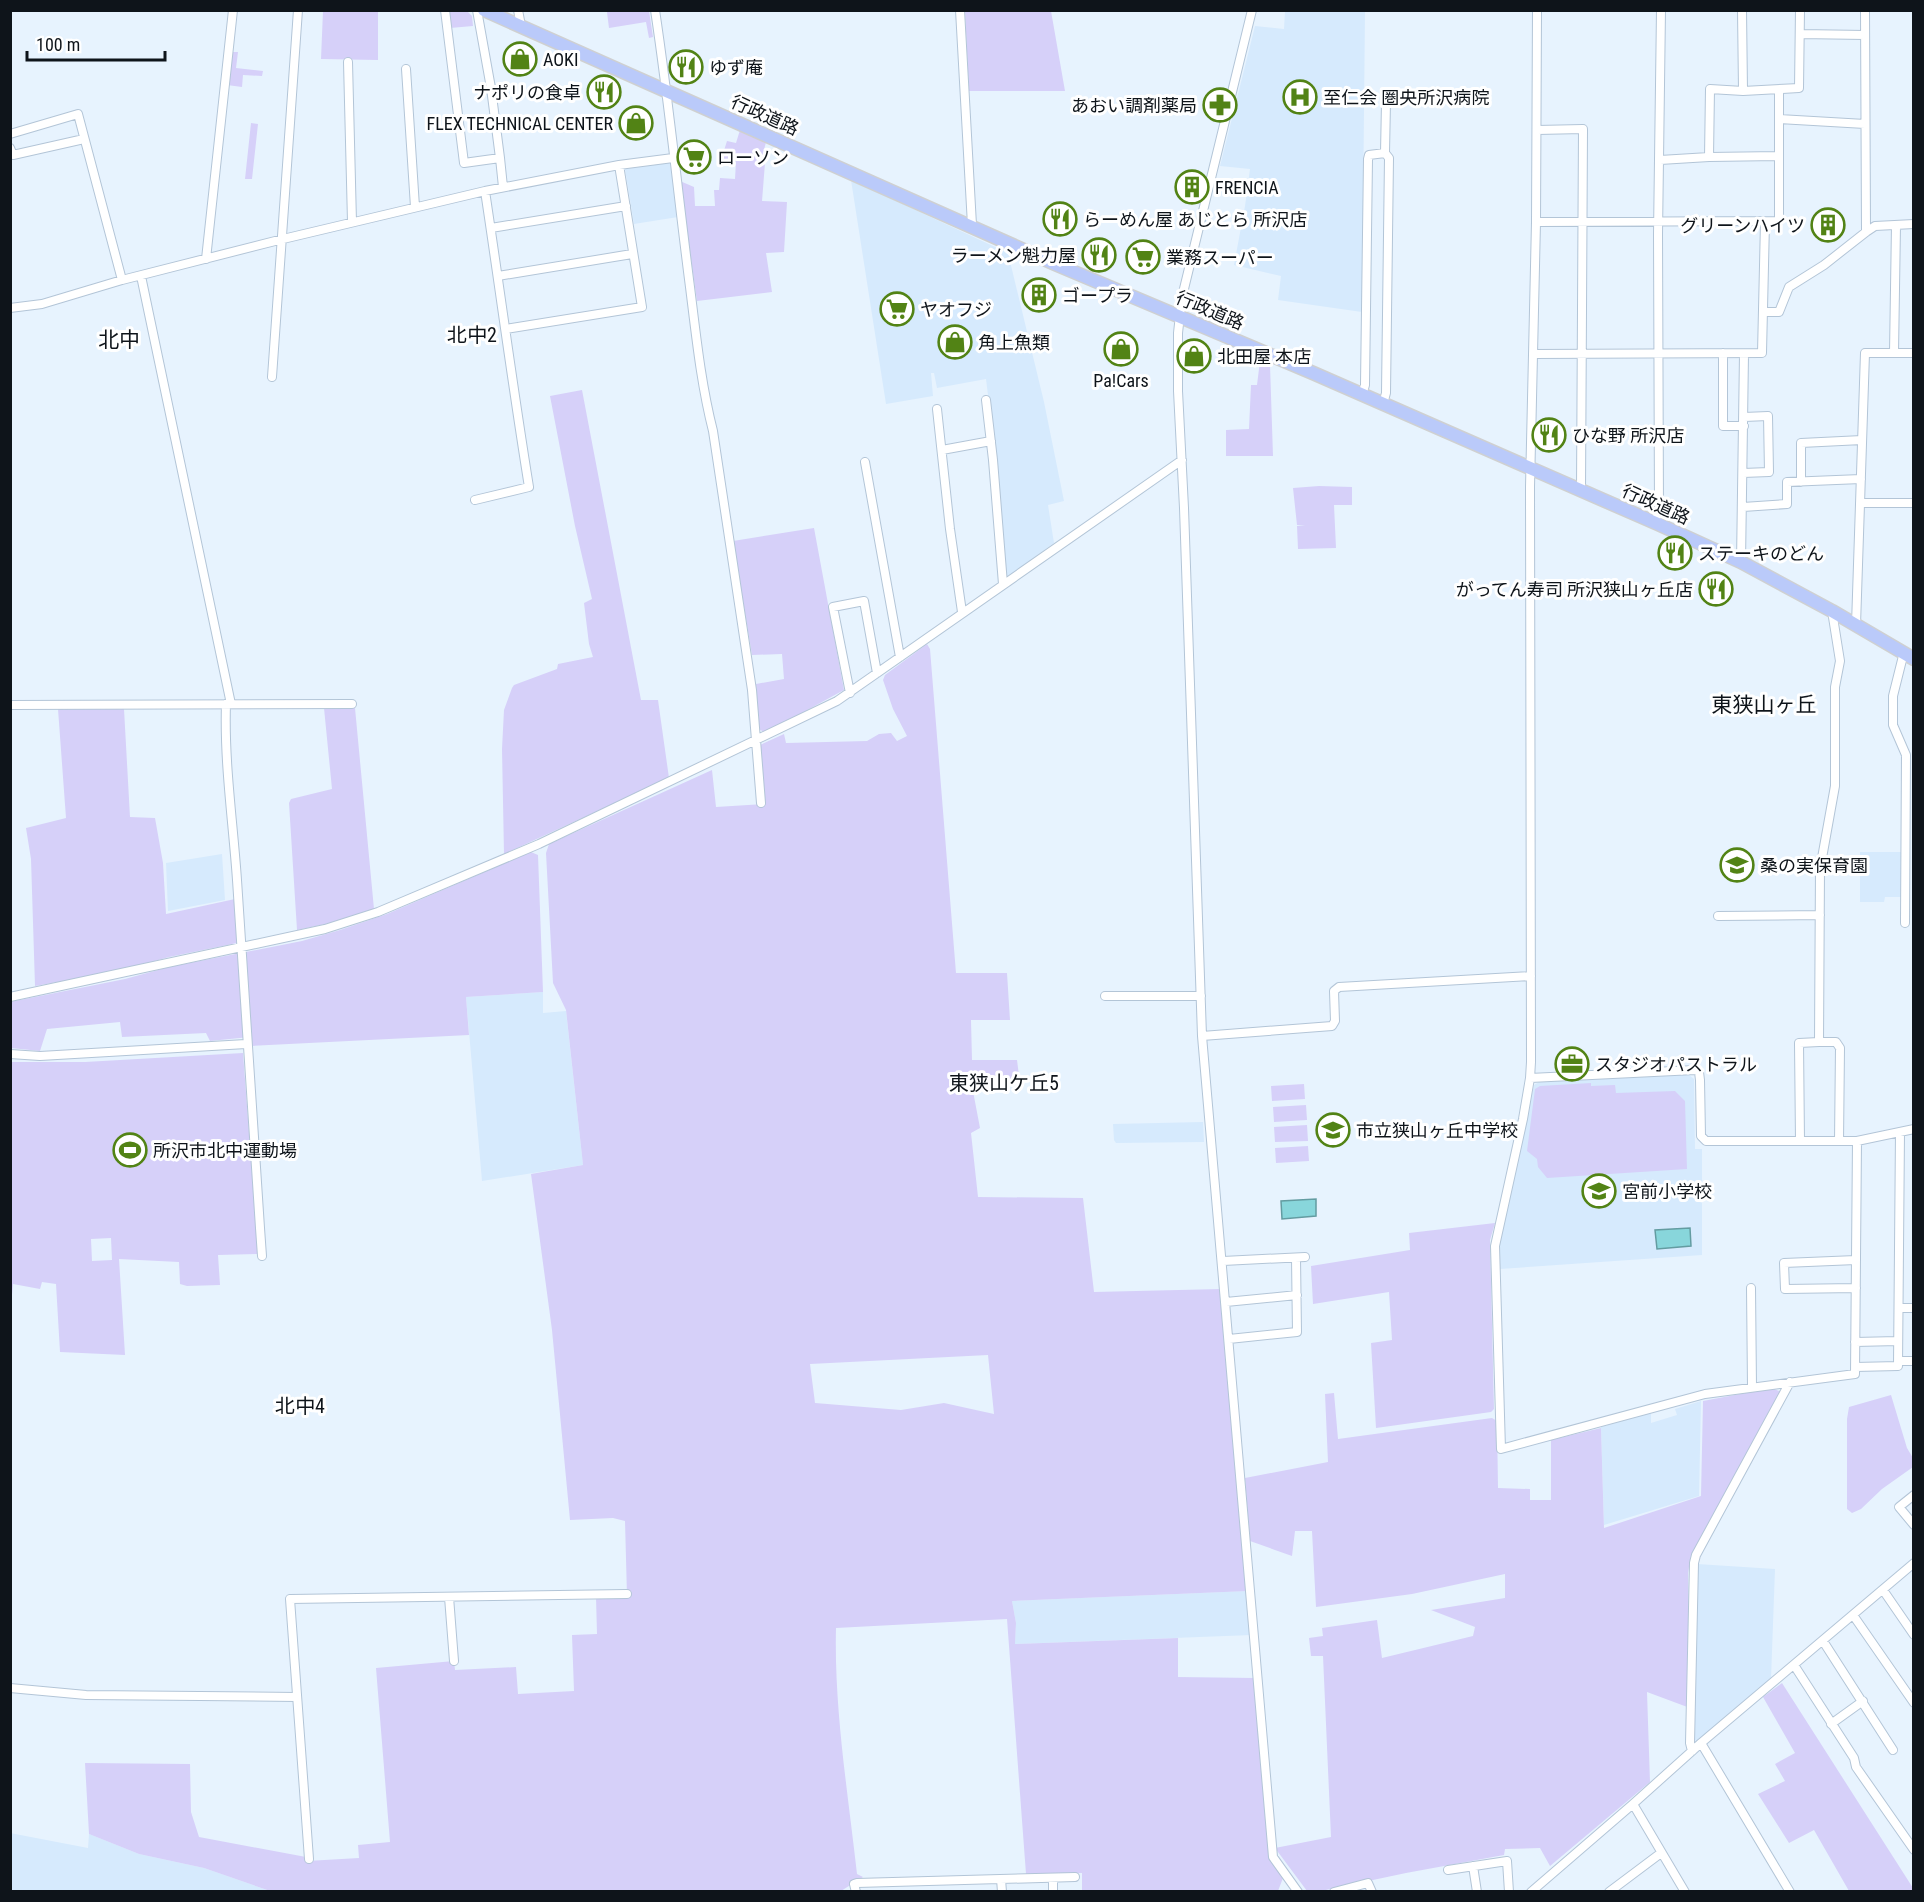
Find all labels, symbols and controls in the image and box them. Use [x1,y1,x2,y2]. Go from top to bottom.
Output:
scale bar [27,24,165,62]
text: 100 m [36,34,80,55]
shop icon: AOKI [502,41,538,77]
place label: AOKI [543,49,578,70]
restaurant icon: ゆず庵 [668,49,704,85]
place label: ゆず庵 [709,57,763,78]
restaurant icon: ナポリの食卓 [586,74,622,110]
hospital icon: 至仁会 圏央所沢病院 [1282,79,1318,115]
place label: ナポリの食卓 [473,82,581,103]
pharmacy icon: あおい調剤薬局 [1202,87,1238,123]
place label: 至仁会 圏央所沢病院 [1323,87,1489,108]
street label: 行政道路 [728,91,802,139]
place label: あおい調剤薬局 [1071,95,1197,116]
shop icon: FLEX TECHNICAL CENTER [618,105,654,141]
place label: FLEX TECHNICAL CENTER [427,113,613,134]
supermarket icon: ローソン [676,139,712,175]
place label: ローソン [717,147,789,168]
building icon: FRENCIA [1174,169,1210,205]
place label: FRENCIA [1215,177,1279,198]
restaurant icon: らーめん屋 あじとら 所沢店 [1042,201,1078,237]
building icon: グリーンハイツ [1810,207,1846,243]
place label: らーめん屋 あじとら 所沢店 [1083,209,1307,230]
place label: グリーンハイツ [1680,215,1805,236]
restaurant icon: ラーメン魁力屋 [1081,237,1117,273]
supermarket icon: 業務スーパー [1125,239,1161,275]
place label: ラーメン魁力屋 [951,245,1076,266]
place label: 業務スーパー [1166,247,1274,268]
building icon: ゴープラ [1021,277,1057,313]
place label: ゴープラ [1062,285,1133,306]
street label: 行政道路 [1173,286,1247,334]
supermarket icon: ヤオフジ [879,291,915,327]
place label: ヤオフジ [920,299,992,320]
district label: 北中2 [447,323,497,347]
shop icon: 角上魚類 [937,324,973,360]
district label: 北中 [98,328,140,352]
shop icon: Pa!Cars [1103,331,1139,367]
place label: 角上魚類 [978,332,1050,353]
shop icon: 北田屋 本店 [1176,338,1212,374]
place label: 北田屋 本店 [1217,346,1311,367]
place label: Pa!Cars [1093,370,1149,391]
restaurant icon: ひな野 所沢店 [1531,417,1567,453]
place label: ひな野 所沢店 [1572,425,1684,446]
street label: 行政道路 [1619,480,1693,528]
restaurant icon: ステーキのどん [1657,535,1693,571]
place label: ステーキのどん [1698,543,1824,564]
restaurant icon: がってん寿司 所沢狭山ヶ丘店 [1698,571,1734,607]
place label: がってん寿司 所沢狭山ヶ丘店 [1456,579,1693,600]
district label: 東狭山ヶ丘 [1712,693,1817,717]
school or university icon: 桑の実保育園 [1719,847,1755,883]
place label: 桑の実保育園 [1760,855,1868,876]
office icon: スタジオパストラル [1554,1046,1590,1082]
place label: スタジオパストラル [1595,1054,1757,1075]
district label: 東狭山ケ丘5 [949,1071,1059,1095]
school or university icon: 市立狭山ヶ丘中学校 [1315,1112,1351,1148]
place label: 市立狭山ヶ丘中学校 [1356,1120,1518,1141]
sports icon: 所沢市北中運動場 [112,1132,148,1168]
place label: 所沢市北中運動場 [153,1140,297,1161]
school or university icon: 宮前小学校 [1581,1173,1617,1209]
place label: 宮前小学校 [1622,1181,1712,1202]
district label: 北中4 [275,1394,325,1418]

